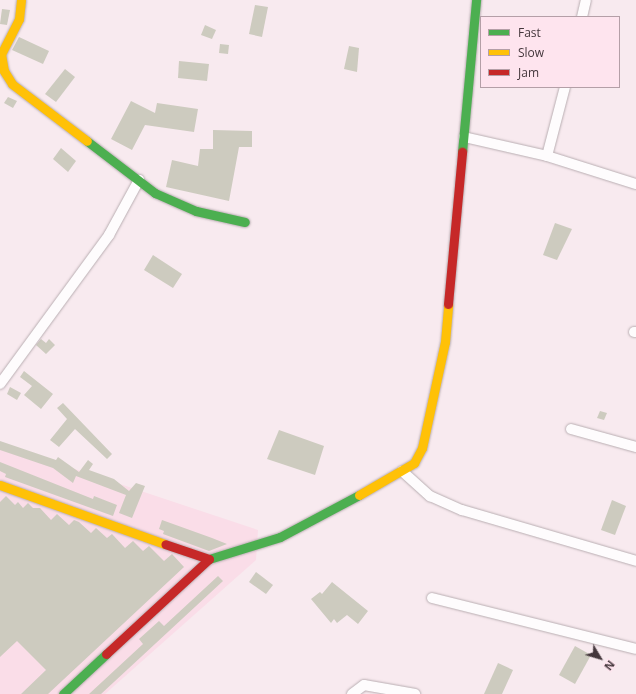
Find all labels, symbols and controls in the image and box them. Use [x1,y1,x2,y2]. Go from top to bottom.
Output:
legend [480,16,620,88]
text: Fast [518,24,541,41]
text: Slow [518,44,544,61]
text: Jam [518,64,539,81]
north arrow [580,638,620,678]
text: N [601,658,619,674]

